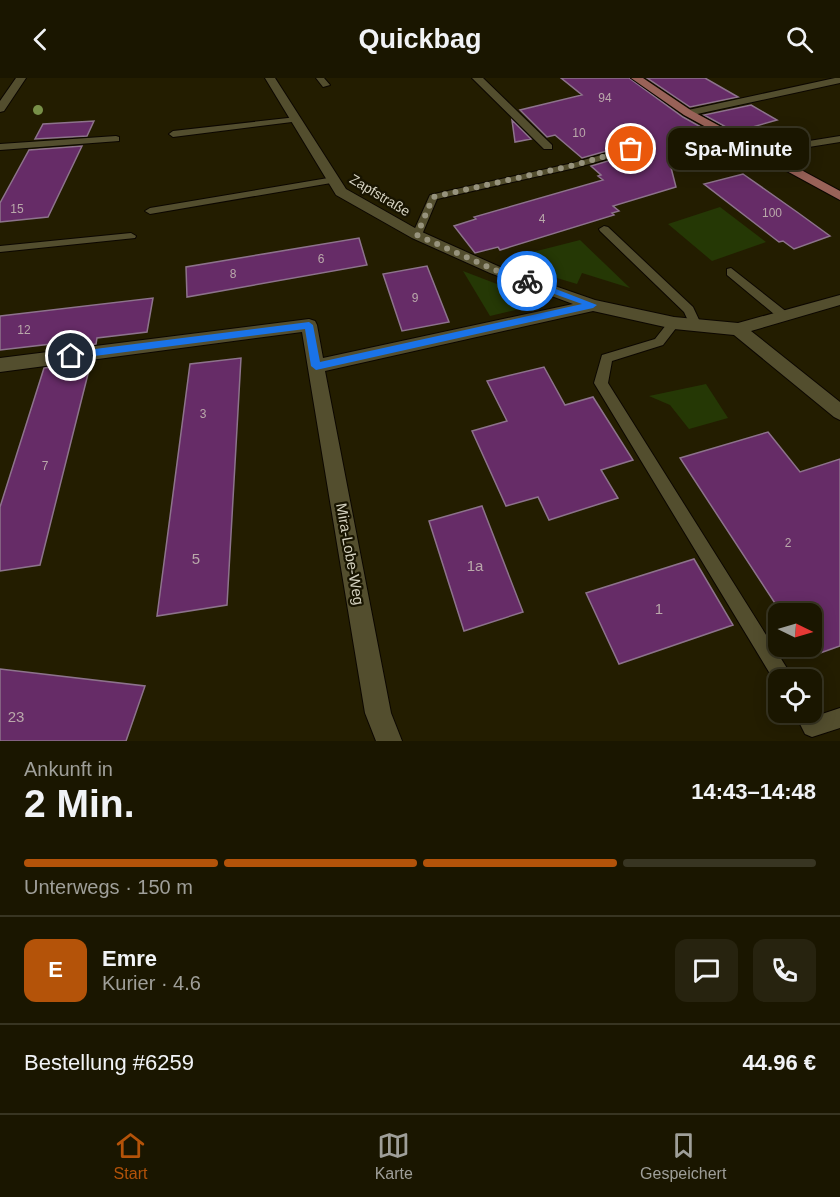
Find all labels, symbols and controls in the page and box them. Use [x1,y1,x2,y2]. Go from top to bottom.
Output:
icon: back [24,23,57,56]
icon: search [783,23,816,56]
text: Quickbag [358,24,482,54]
house number: 94 [598,91,612,105]
pin [605,123,656,174]
house number: 10 [572,126,586,140]
callout: Spa-Minute [667,128,808,170]
icon: bag [614,132,647,165]
text: Spa-Minute [685,138,792,160]
street label: Zapfstraße [347,171,413,219]
house number: 15 [10,202,24,216]
house number: 100 [762,206,782,220]
house number: 4 [539,212,546,226]
courier [497,251,557,311]
house number: 6 [318,252,325,266]
icon: bike [511,265,544,298]
house number: 8 [230,267,237,281]
house number: 9 [412,291,419,305]
house number: 12 [17,323,31,337]
pin [45,330,96,381]
icon: home [54,339,87,372]
house number: 3 [200,407,207,421]
house number: 7 [42,459,49,473]
street label: Mira-Lobe-Weg [333,502,368,606]
house number: 2 [785,536,792,550]
house number: 5 [192,550,200,567]
house number: 1a [467,557,484,574]
house number: 1 [655,600,663,617]
north arrow [768,603,822,657]
map controls [768,603,822,723]
button: locate [768,669,822,723]
house number: 23 [8,708,24,725]
text: Ankunft in [24,758,113,780]
text: 14:43–14:48 [691,779,816,804]
text: 2 Min. [24,782,135,825]
text: Unterwegs · 150 m [24,876,193,898]
button: chat [675,939,738,1002]
button: phone [753,939,816,1002]
text: Emre [102,946,157,971]
text: E [48,957,63,982]
text: Kurier · 4.6 [102,972,201,994]
text: Bestellung #6259 [24,1050,194,1075]
text: 44.96 € [743,1050,816,1075]
tab: Start [114,1129,147,1183]
tab: Karte [375,1129,413,1183]
tab: Gespeichert [640,1129,726,1183]

